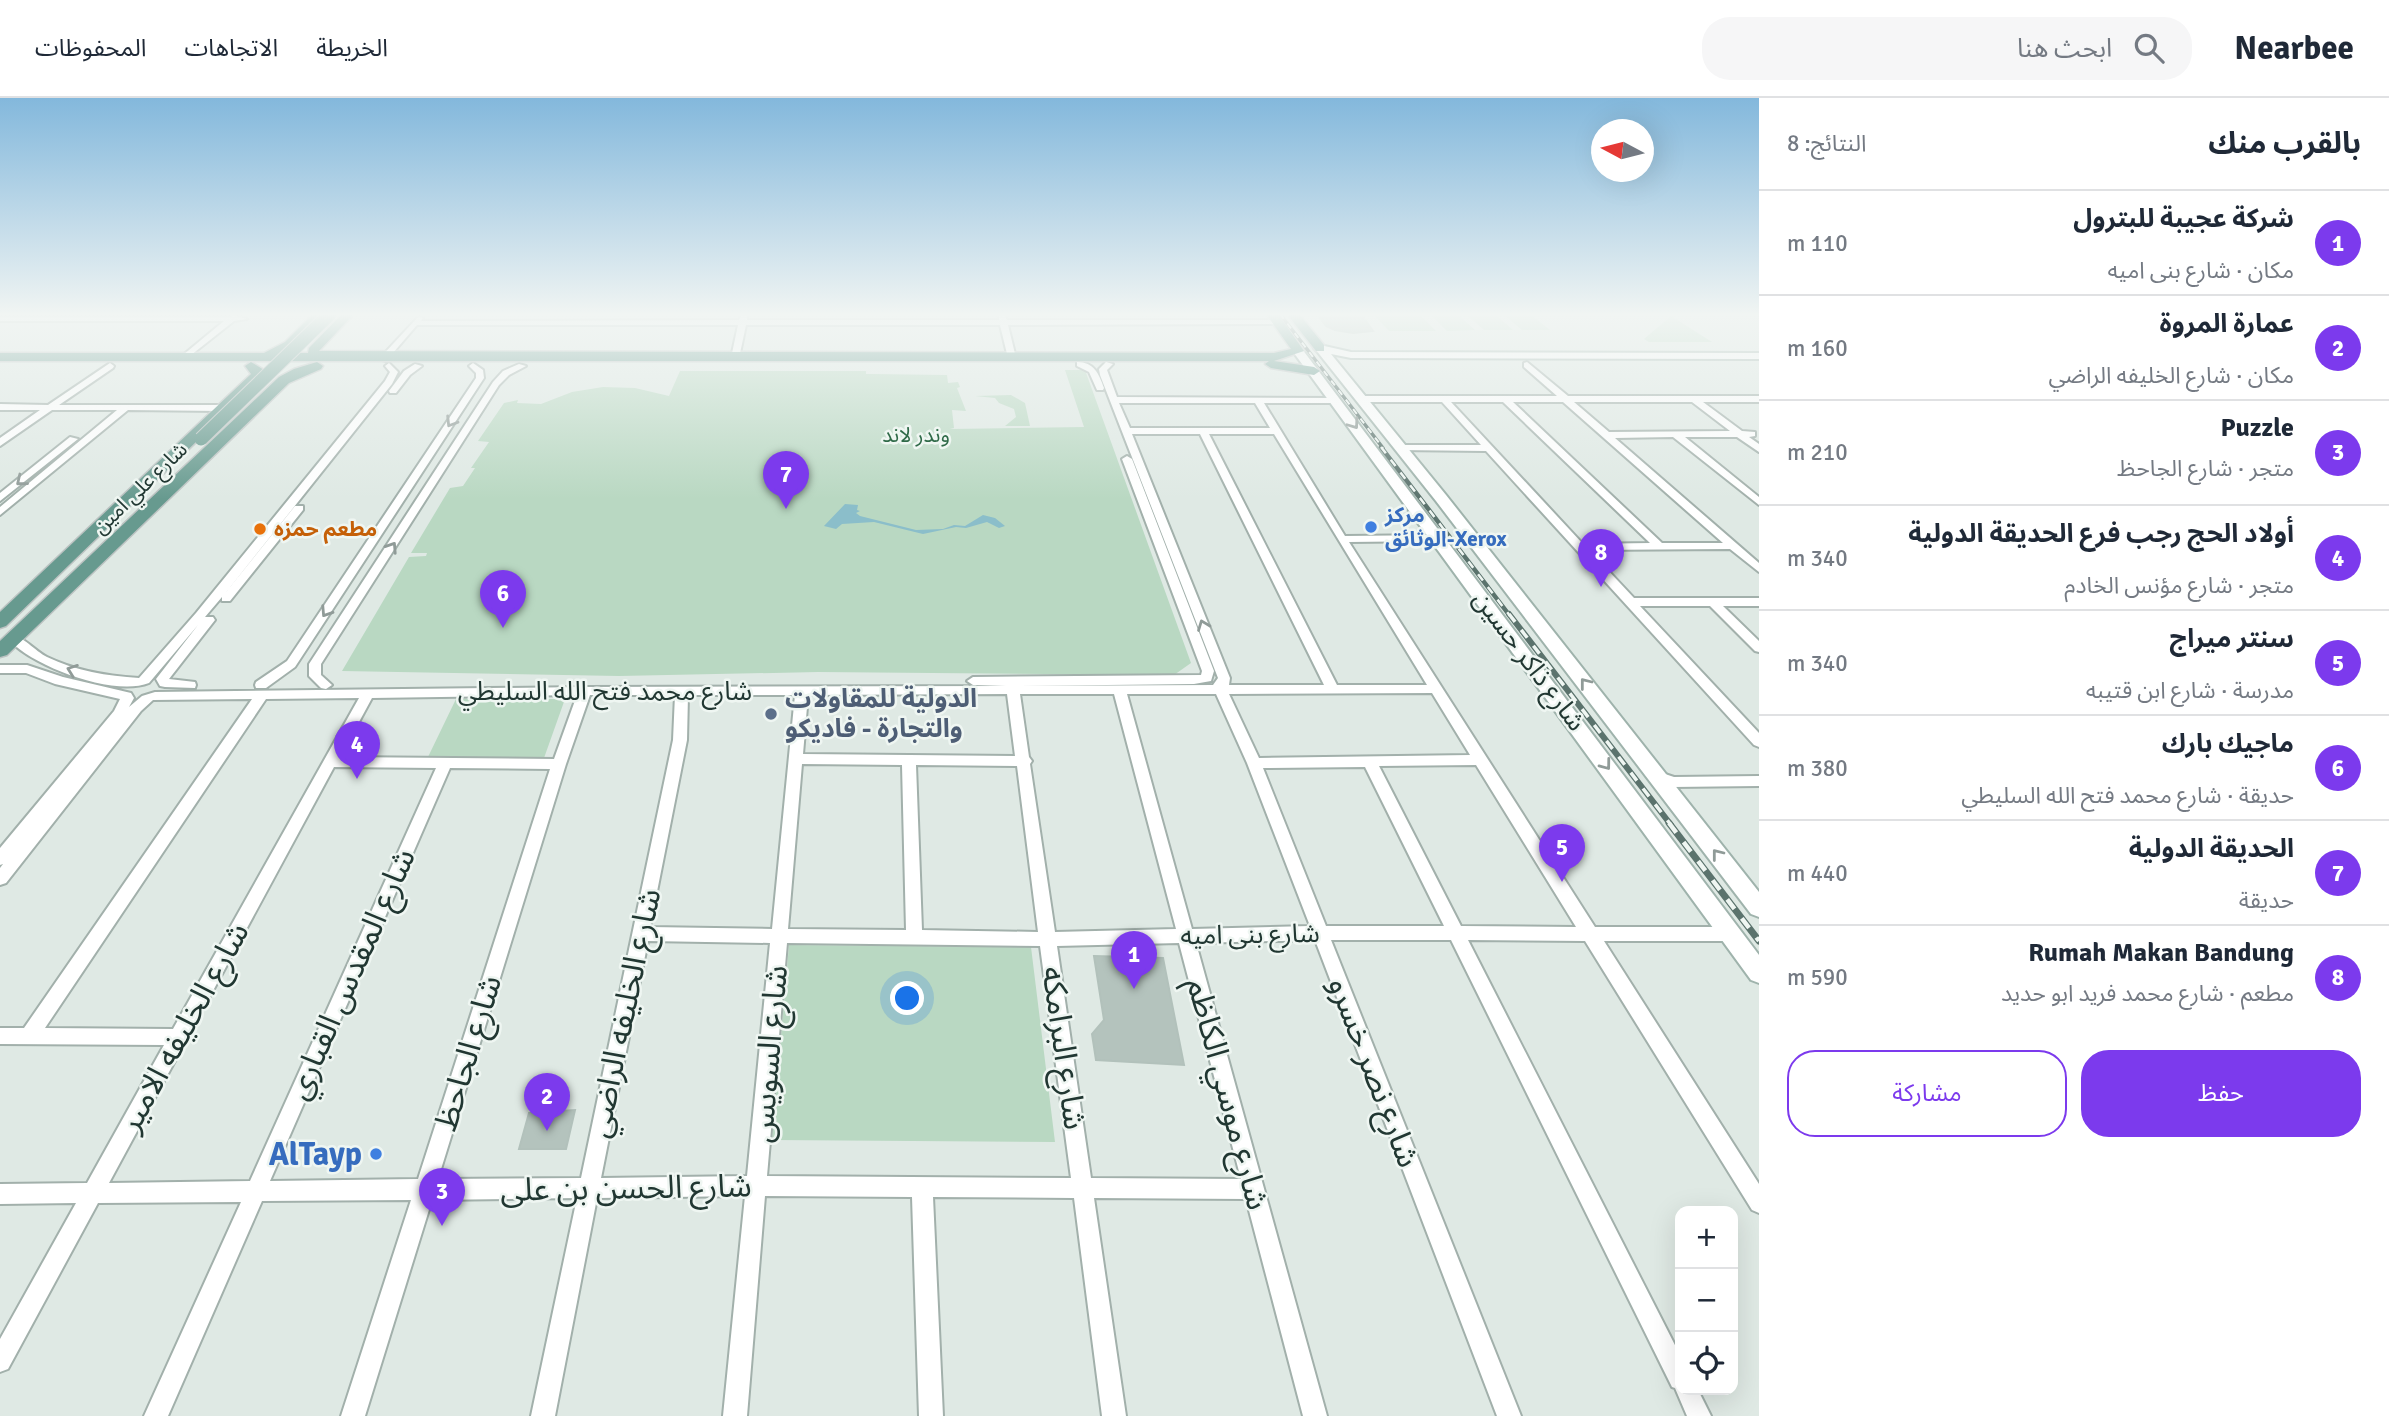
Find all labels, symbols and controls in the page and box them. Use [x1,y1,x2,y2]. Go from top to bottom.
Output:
search box [1702,17,2192,80]
text: Nearbee [2234,28,2354,69]
icon: search [2130,29,2168,67]
text: المحفوظات [35,33,146,63]
text: الاتجاهات [184,33,278,63]
text: الخريطة [316,33,388,63]
text: ابحث هنا [2017,33,2112,65]
north arrow [1591,119,1654,182]
text: بالقرب منك [2208,125,2361,162]
text: النتائج: 8 [1787,129,1866,158]
text: شركة عجيبة للبترول [2073,203,2294,235]
text: 110 m [1787,229,1848,258]
text: 1 [2332,229,2344,258]
text: مكان · شارع بنى اميه [2107,256,2294,285]
text: عمارة المروة [2160,308,2294,340]
text: 160 m [1787,334,1848,363]
text: 2 [2332,334,2344,363]
text: مكان · شارع الخليفه الراضي [2048,361,2294,390]
text: Puzzle [2221,412,2294,444]
one-way arrow [446,414,459,427]
one-way arrow [1346,417,1359,429]
park label: وندر لاند [882,422,950,448]
street label: شارع علي امين [87,436,195,542]
text: 210 m [1787,438,1848,467]
text: 3 [2332,438,2344,467]
pin: 7 [763,451,809,509]
text: متجر · شارع الجاحظ [2117,454,2294,483]
one-way arrow [16,473,28,486]
place label: مركز الوثائق-Xerox [1384,502,1507,552]
place label: مطعم حمزه [274,516,377,544]
text: أولاد الحج رجب فرع الحديقة الدولية [1908,518,2294,550]
marker: مركز الوثائق-Xerox [1363,519,1379,535]
marker: مطعم حمزه [252,521,268,537]
pin: 8 [1578,529,1624,587]
one-way arrow [383,542,396,555]
text: 340 m [1787,544,1848,573]
text: 4 [2332,544,2344,573]
pin: 6 [480,570,526,628]
text: متجر · شارع مؤنس الخادم [2064,571,2294,600]
street label: شارع ذاكر حسين [1464,584,1592,739]
one-way arrow [321,604,334,617]
one-way arrow [1197,620,1211,632]
text: سنتر ميراج [2169,623,2294,655]
text: 340 m [1787,649,1848,678]
text: 5 [2332,649,2344,678]
one-way arrow [67,665,79,679]
street label: شارع محمد فتح الله السليطي [458,676,752,711]
text: مدرسة · شارع ابن قتيبه [2086,676,2294,705]
one-way arrow [1580,679,1593,691]
place label: الدولية للمقاولات والتجارة - فاديكو [785,683,977,745]
marker: الدولية للمقاولات والتجارة - فاديكو [763,706,779,722]
pin: 4 [334,721,380,779]
text: ماجيك بارك [2162,728,2294,760]
text: 380 m [1787,754,1848,783]
text: 6 [2332,754,2344,783]
one-way arrow [1598,757,1610,770]
text: حديقة · شارع محمد فتح الله السليطي [1961,781,2294,810]
pin: 5 [1539,824,1585,882]
text: الحديقة الدولية [2129,833,2294,865]
street label: شارع المقدس القباري [278,842,428,1107]
one-way arrow [1713,850,1726,862]
text: 440 m [1787,859,1848,888]
text: 7 [2332,859,2344,888]
street label: شارع الخليفه الراضي [579,885,674,1142]
text: حديقة [2239,886,2294,915]
street label: شارع الخليفه الامير [110,915,261,1141]
street label: شارع بنى اميه [1180,918,1320,954]
pin: 1 [1111,931,1157,989]
text: Rumah Makan Bandung [2028,937,2294,969]
text: 590 m [1787,963,1848,992]
text: 8 [2332,963,2344,992]
street label: شارع السويس [742,964,800,1145]
street label: شارع البرامكه [1029,964,1095,1133]
street label: شارع الجاحظ [426,971,514,1137]
street label: شارع نصر خسرو [1316,971,1428,1174]
street label: شارع موسي الكاظم [1174,974,1278,1215]
text: مطعم · شارع محمد فريد ابو حديد [2001,979,2294,1008]
your location [890,981,924,1015]
button: مشاركة [1787,1050,2067,1137]
button: حفظ [2081,1050,2361,1137]
pin: 2 [524,1073,570,1131]
place label: AlTayp [269,1135,362,1174]
marker: AlTayp [368,1146,384,1162]
street label: شارع الحسن بن على [500,1166,752,1214]
pin: 3 [419,1168,465,1226]
map controls [1675,1206,1738,1395]
button: + [1675,1206,1738,1269]
button: − [1675,1269,1738,1332]
button: locate [1675,1332,1738,1395]

